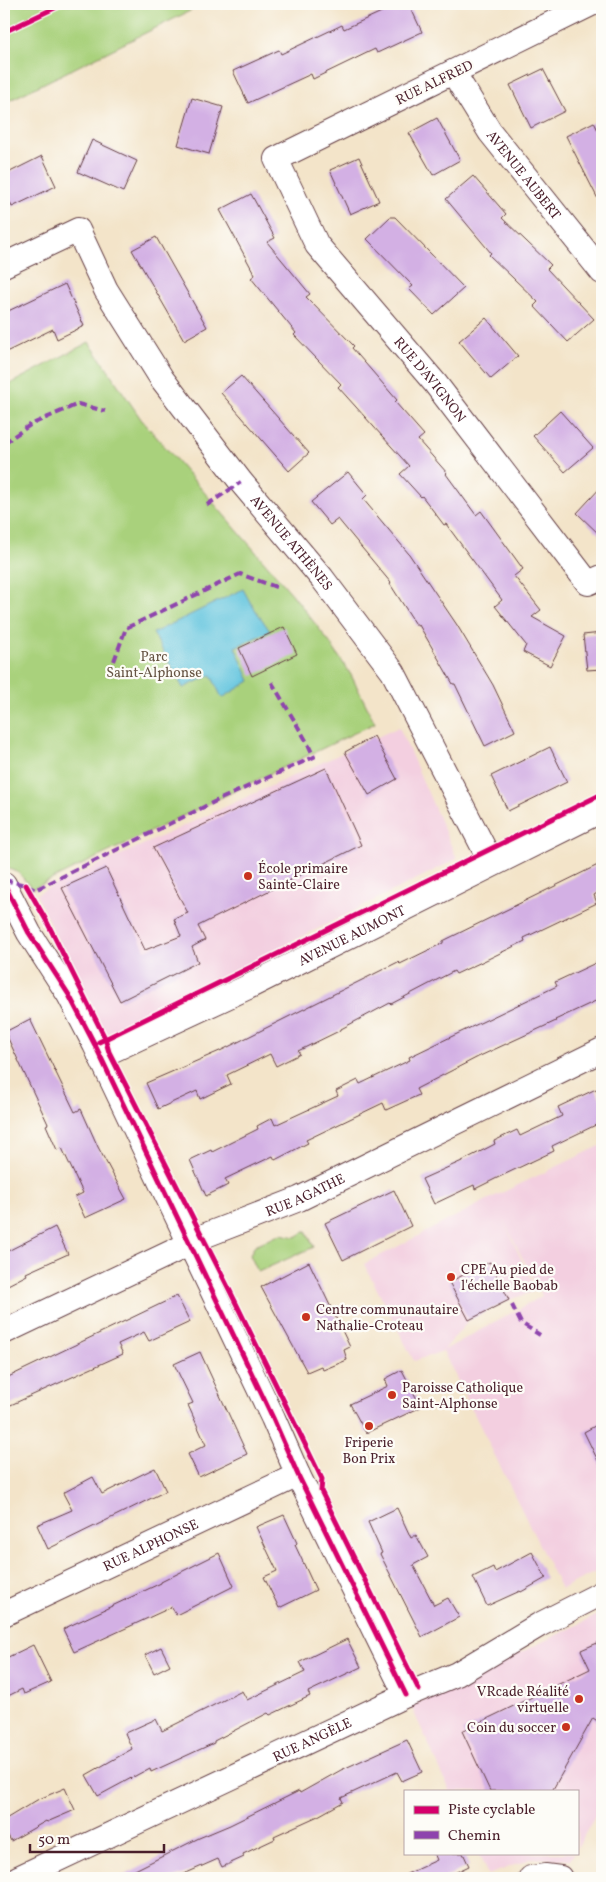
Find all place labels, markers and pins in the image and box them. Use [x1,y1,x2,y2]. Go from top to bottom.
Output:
place label: École primaire Sainte-Claire [258,860,348,895]
marker: École primaire Sainte-Claire [242,870,254,882]
place label: CPE Au pied de l'échelle Baobab [461,1261,558,1296]
marker: CPE Au pied de l'échelle Baobab [445,1271,457,1283]
place label: Centre communautaire Nathalie-Croteau [316,1301,459,1336]
marker: Centre communautaire Nathalie-Croteau [300,1311,312,1323]
place label: Paroisse Catholique Saint-Alphonse [402,1379,523,1414]
marker: Paroisse Catholique Saint-Alphonse [386,1389,398,1401]
marker: Friperie Bon Prix [363,1420,375,1432]
place label: Friperie Bon Prix [343,1434,395,1469]
place label: VRcade Réalité virtuelle [477,1683,569,1718]
marker: VRcade Réalité virtuelle [573,1693,585,1705]
place label: Coin du soccer [467,1719,556,1738]
marker: Coin du soccer [560,1721,572,1733]

